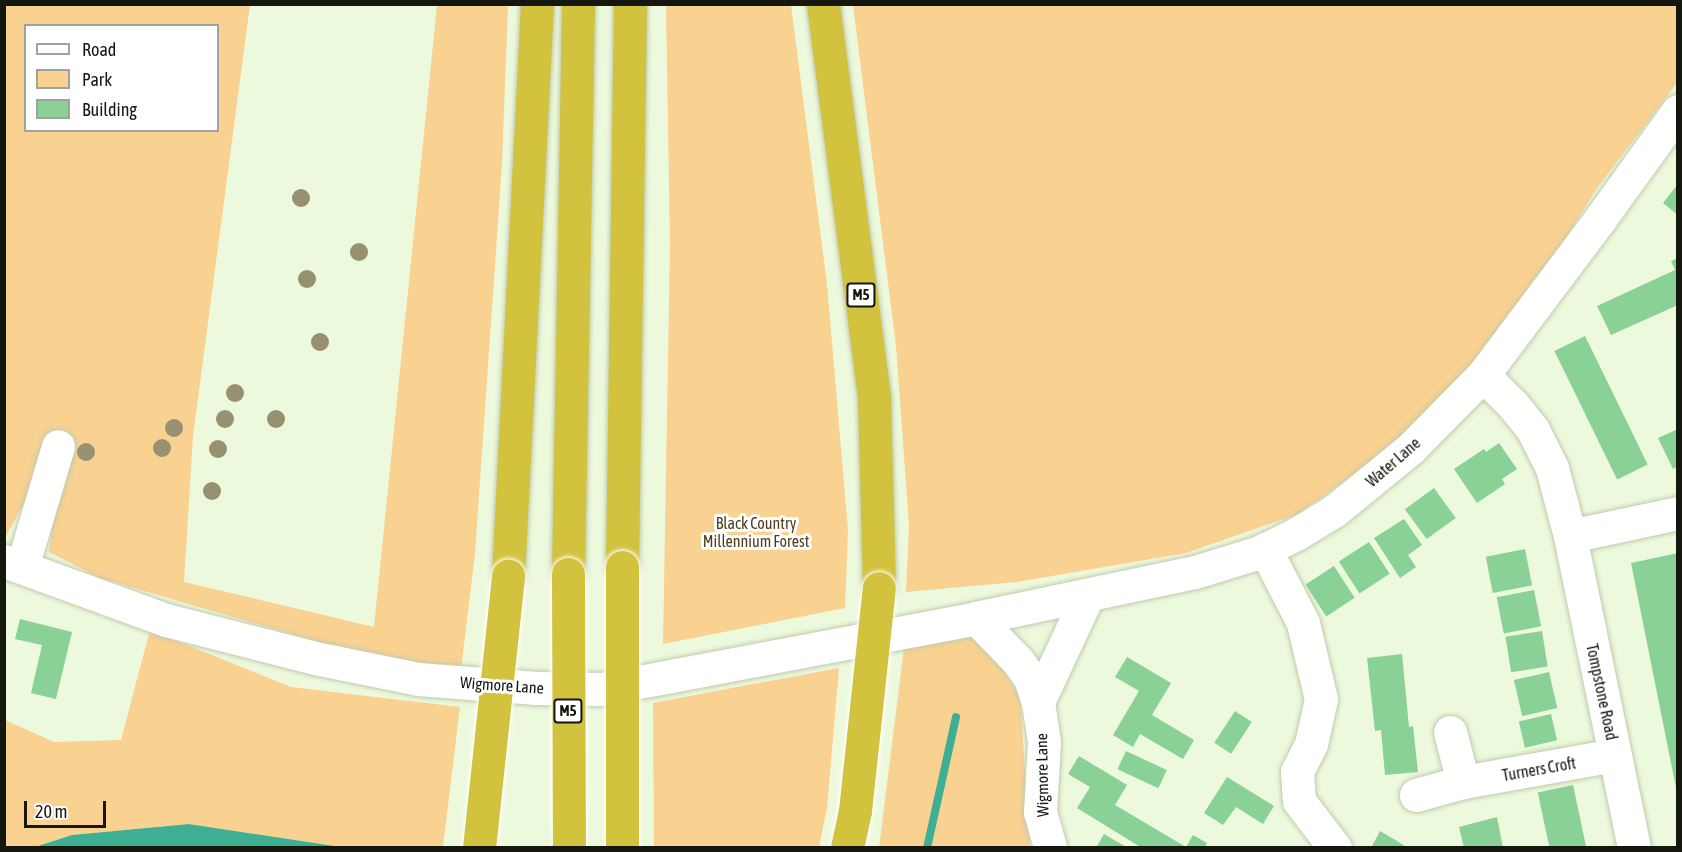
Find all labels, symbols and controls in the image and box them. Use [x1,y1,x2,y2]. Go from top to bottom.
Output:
legend [24,24,219,132]
text: Road [82,39,116,60]
text: Park [82,69,112,90]
text: Building [82,99,137,120]
road number: M5 [846,283,876,307]
street label: Water Lane [1362,433,1424,491]
park label: Black Country Millennium Forest [703,513,809,551]
street label: Tompstone Road [1582,642,1622,742]
street label: Wigmore Lane [459,672,545,698]
road number: M5 [553,699,583,723]
street label: Wigmore Lane [1032,733,1052,817]
street label: Turners Croft [1501,753,1577,785]
scale bar [27,789,110,827]
text: 20 m [35,801,67,822]

